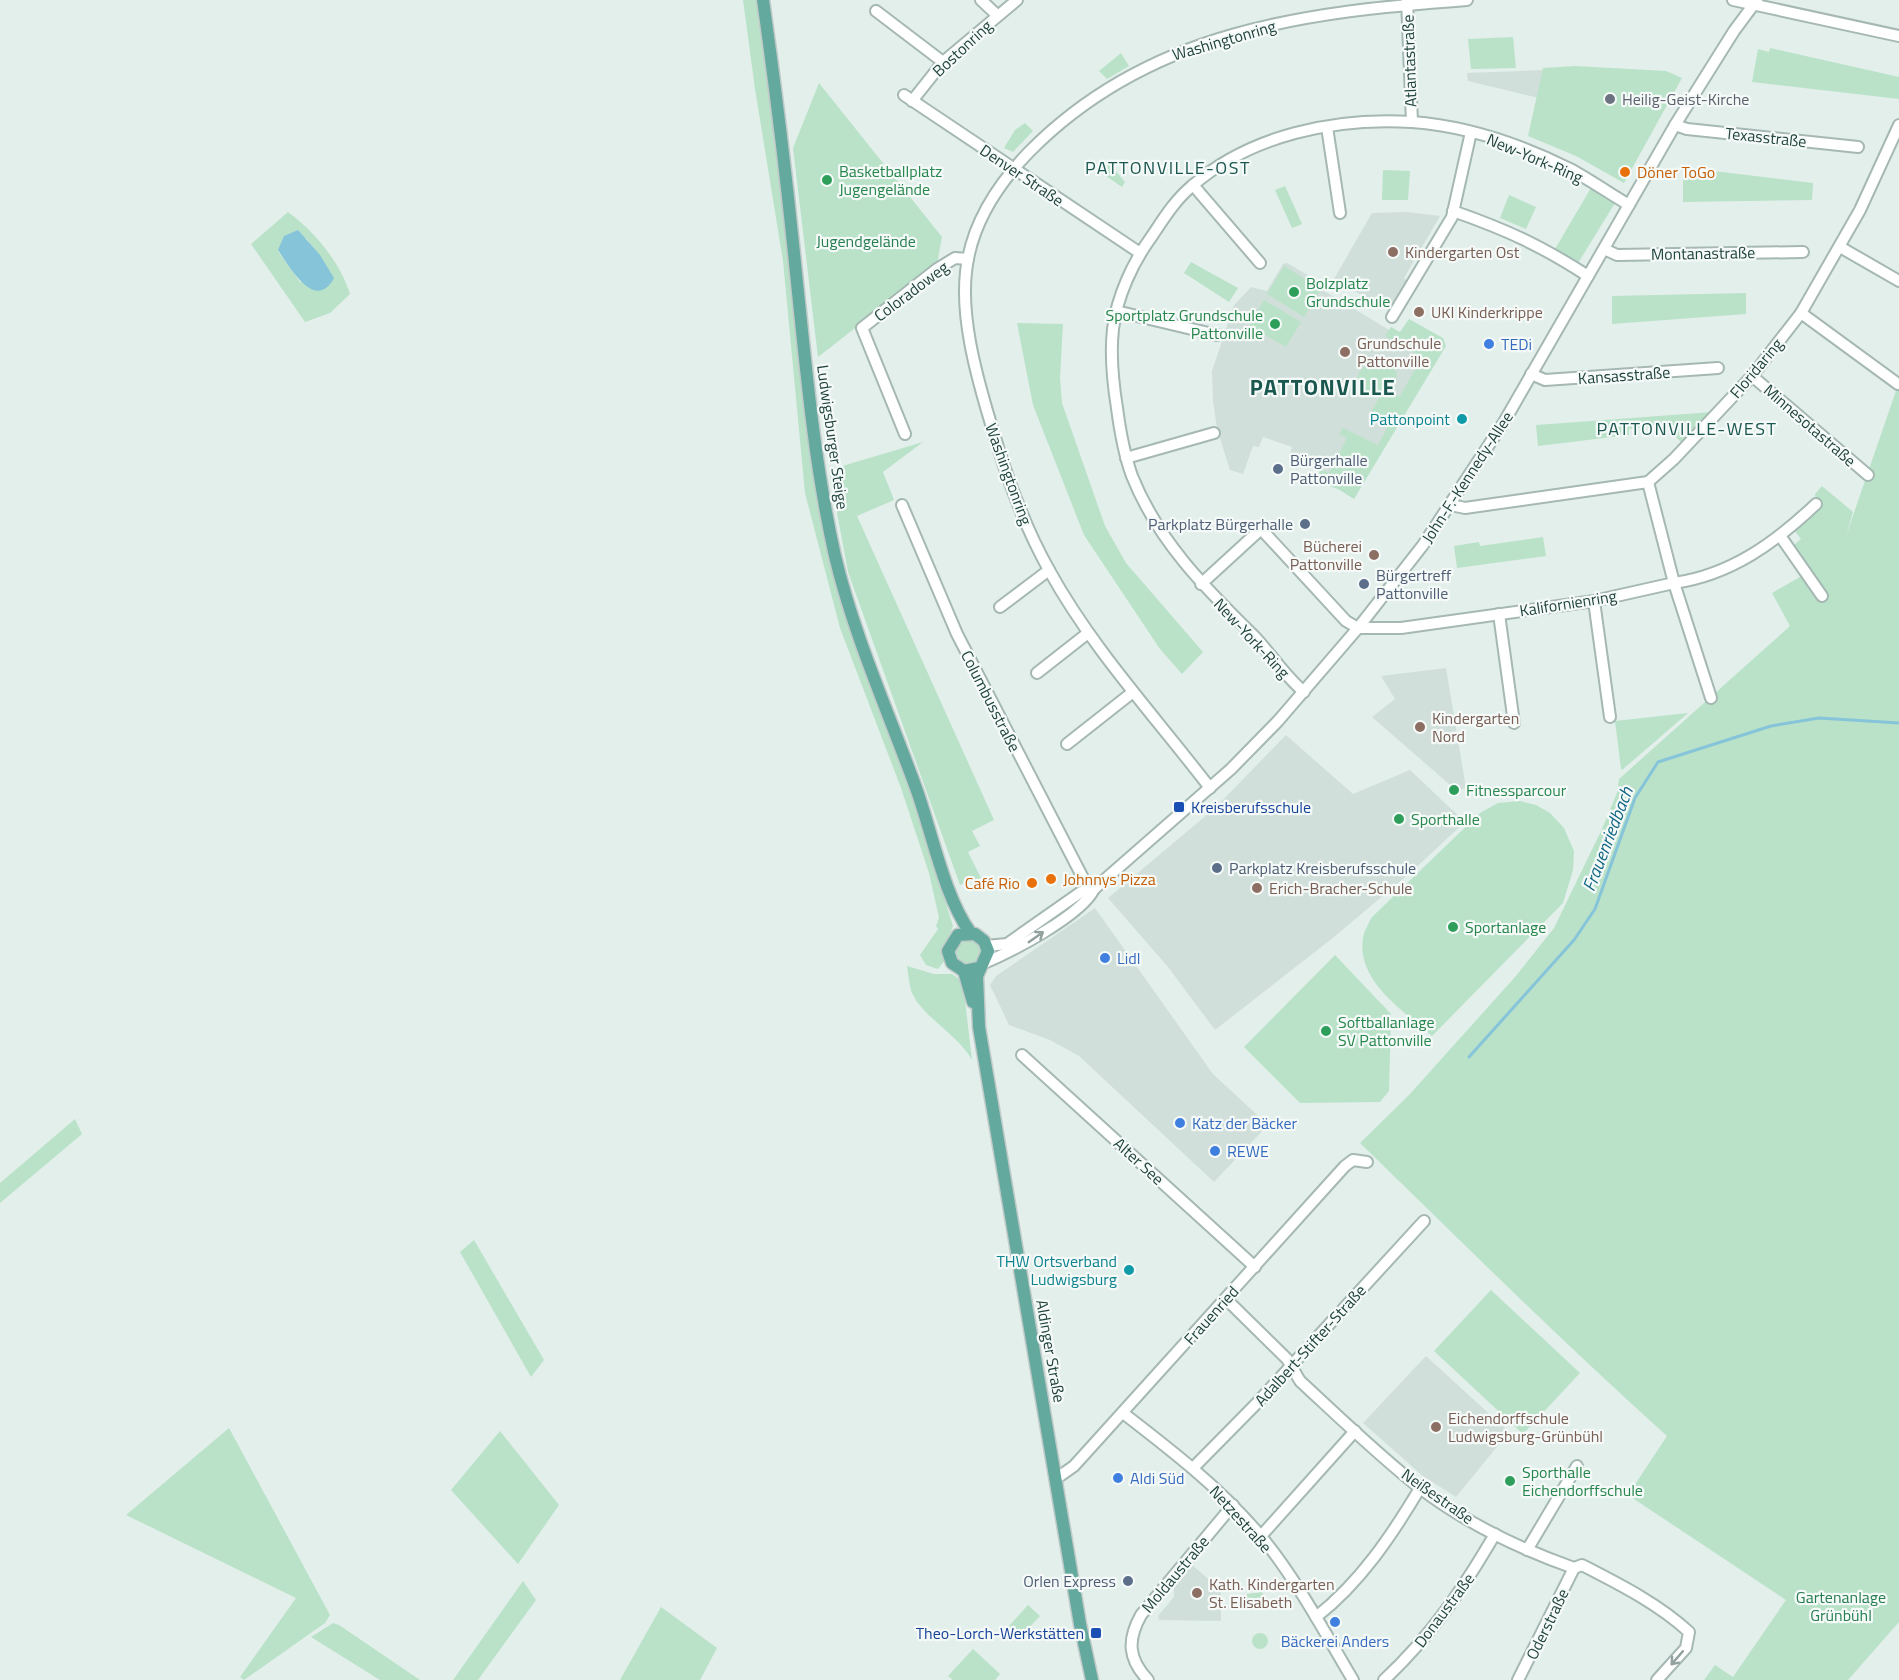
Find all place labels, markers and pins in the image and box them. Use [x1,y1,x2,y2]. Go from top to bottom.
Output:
place label: Heilig-Geist-Kirche [1622,87,1749,111]
marker: Heilig-Geist-Kirche [1603,92,1617,106]
place label: Basketballplatz Jugengelände [839,159,942,201]
place label: Döner ToGo [1637,160,1715,184]
marker: Döner ToGo [1618,165,1632,179]
marker: Basketballplatz Jugengelände [820,173,834,187]
place label: Kindergarten Ost [1405,240,1520,264]
marker: Kindergarten Ost [1386,245,1400,259]
place label: Bolzplatz Grundschule [1306,271,1390,313]
marker: Bolzplatz Grundschule [1287,285,1301,299]
place label: UKI Kinderkrippe [1431,300,1543,324]
place label: Sportplatz Grundschule Pattonville [1106,303,1263,345]
marker: UKI Kinderkrippe [1412,305,1426,319]
marker: Sportplatz Grundschule Pattonville [1268,317,1282,331]
place label: Grundschule Pattonville [1357,331,1441,373]
place label: TEDi [1501,332,1532,356]
marker: TEDi [1482,337,1496,351]
marker: Grundschule Pattonville [1338,345,1352,359]
place label: Pattonpoint [1370,407,1450,431]
marker: Pattonpoint [1455,412,1469,426]
place label: Bürgerhalle Pattonville [1290,448,1368,490]
marker: Bürgerhalle Pattonville [1271,462,1285,476]
place label: Parkplatz Bürgerhalle [1148,512,1293,536]
marker: Parkplatz Bürgerhalle [1298,517,1312,531]
place label: Bücherei Pattonville [1290,534,1362,576]
marker: Bücherei Pattonville [1367,548,1381,562]
place label: Bürgertreff Pattonville [1376,563,1452,605]
marker: Bürgertreff Pattonville [1357,577,1371,591]
place label: Kindergarten Nord [1432,706,1519,748]
marker: Kindergarten Nord [1413,720,1427,734]
place label: Fitnessparcour [1466,778,1567,802]
marker: Fitnessparcour [1447,783,1461,797]
place label: Kreisberufsschule [1191,795,1311,819]
marker: Kreisberufsschule [1172,800,1186,814]
place label: Sporthalle [1411,807,1480,831]
marker: Sporthalle [1392,812,1406,826]
place label: Parkplatz Kreisberufsschule [1229,856,1416,880]
marker: Parkplatz Kreisberufsschule [1210,861,1224,875]
place label: Johnnys Pizza [1063,867,1156,891]
place label: Café Rio [965,871,1020,895]
marker: Johnnys Pizza [1044,872,1058,886]
marker: Café Rio [1025,876,1039,890]
place label: Erich-Bracher-Schule [1269,876,1412,900]
marker: Erich-Bracher-Schule [1250,881,1264,895]
place label: Sportanlage [1465,915,1546,939]
marker: Sportanlage [1446,920,1460,934]
place label: Lidl [1117,946,1140,970]
marker: Lidl [1098,951,1112,965]
place label: Softballanlage SV Pattonville [1338,1010,1434,1052]
marker: Softballanlage SV Pattonville [1319,1024,1333,1038]
place label: Katz der Bäcker [1192,1111,1298,1135]
marker: Katz der Bäcker [1173,1116,1187,1130]
place label: REWE [1227,1139,1269,1163]
marker: REWE [1208,1144,1222,1158]
place label: THW Ortsverband Ludwigsburg [996,1249,1117,1291]
marker: THW Ortsverband Ludwigsburg [1122,1263,1136,1277]
place label: Eichendorffschule Ludwigsburg-Grünbühl [1448,1406,1603,1448]
marker: Eichendorffschule Ludwigsburg-Grünbühl [1429,1420,1443,1434]
place label: Sporthalle Eichendorffschule [1522,1460,1643,1502]
place label: Aldi Süd [1130,1466,1184,1490]
marker: Aldi Süd [1111,1471,1125,1485]
marker: Sporthalle Eichendorffschule [1503,1474,1517,1488]
place label: Orlen Express [1023,1569,1116,1593]
place label: Kath. Kindergarten St. Elisabeth [1209,1572,1335,1614]
marker: Orlen Express [1121,1574,1135,1588]
marker: Kath. Kindergarten St. Elisabeth [1190,1586,1204,1600]
marker: Bäckerei Anders [1328,1615,1342,1629]
place label: Theo-Lorch-Werkstätten [916,1621,1084,1645]
marker: Theo-Lorch-Werkstätten [1089,1626,1103,1640]
place label: Bäckerei Anders [1281,1629,1389,1653]

